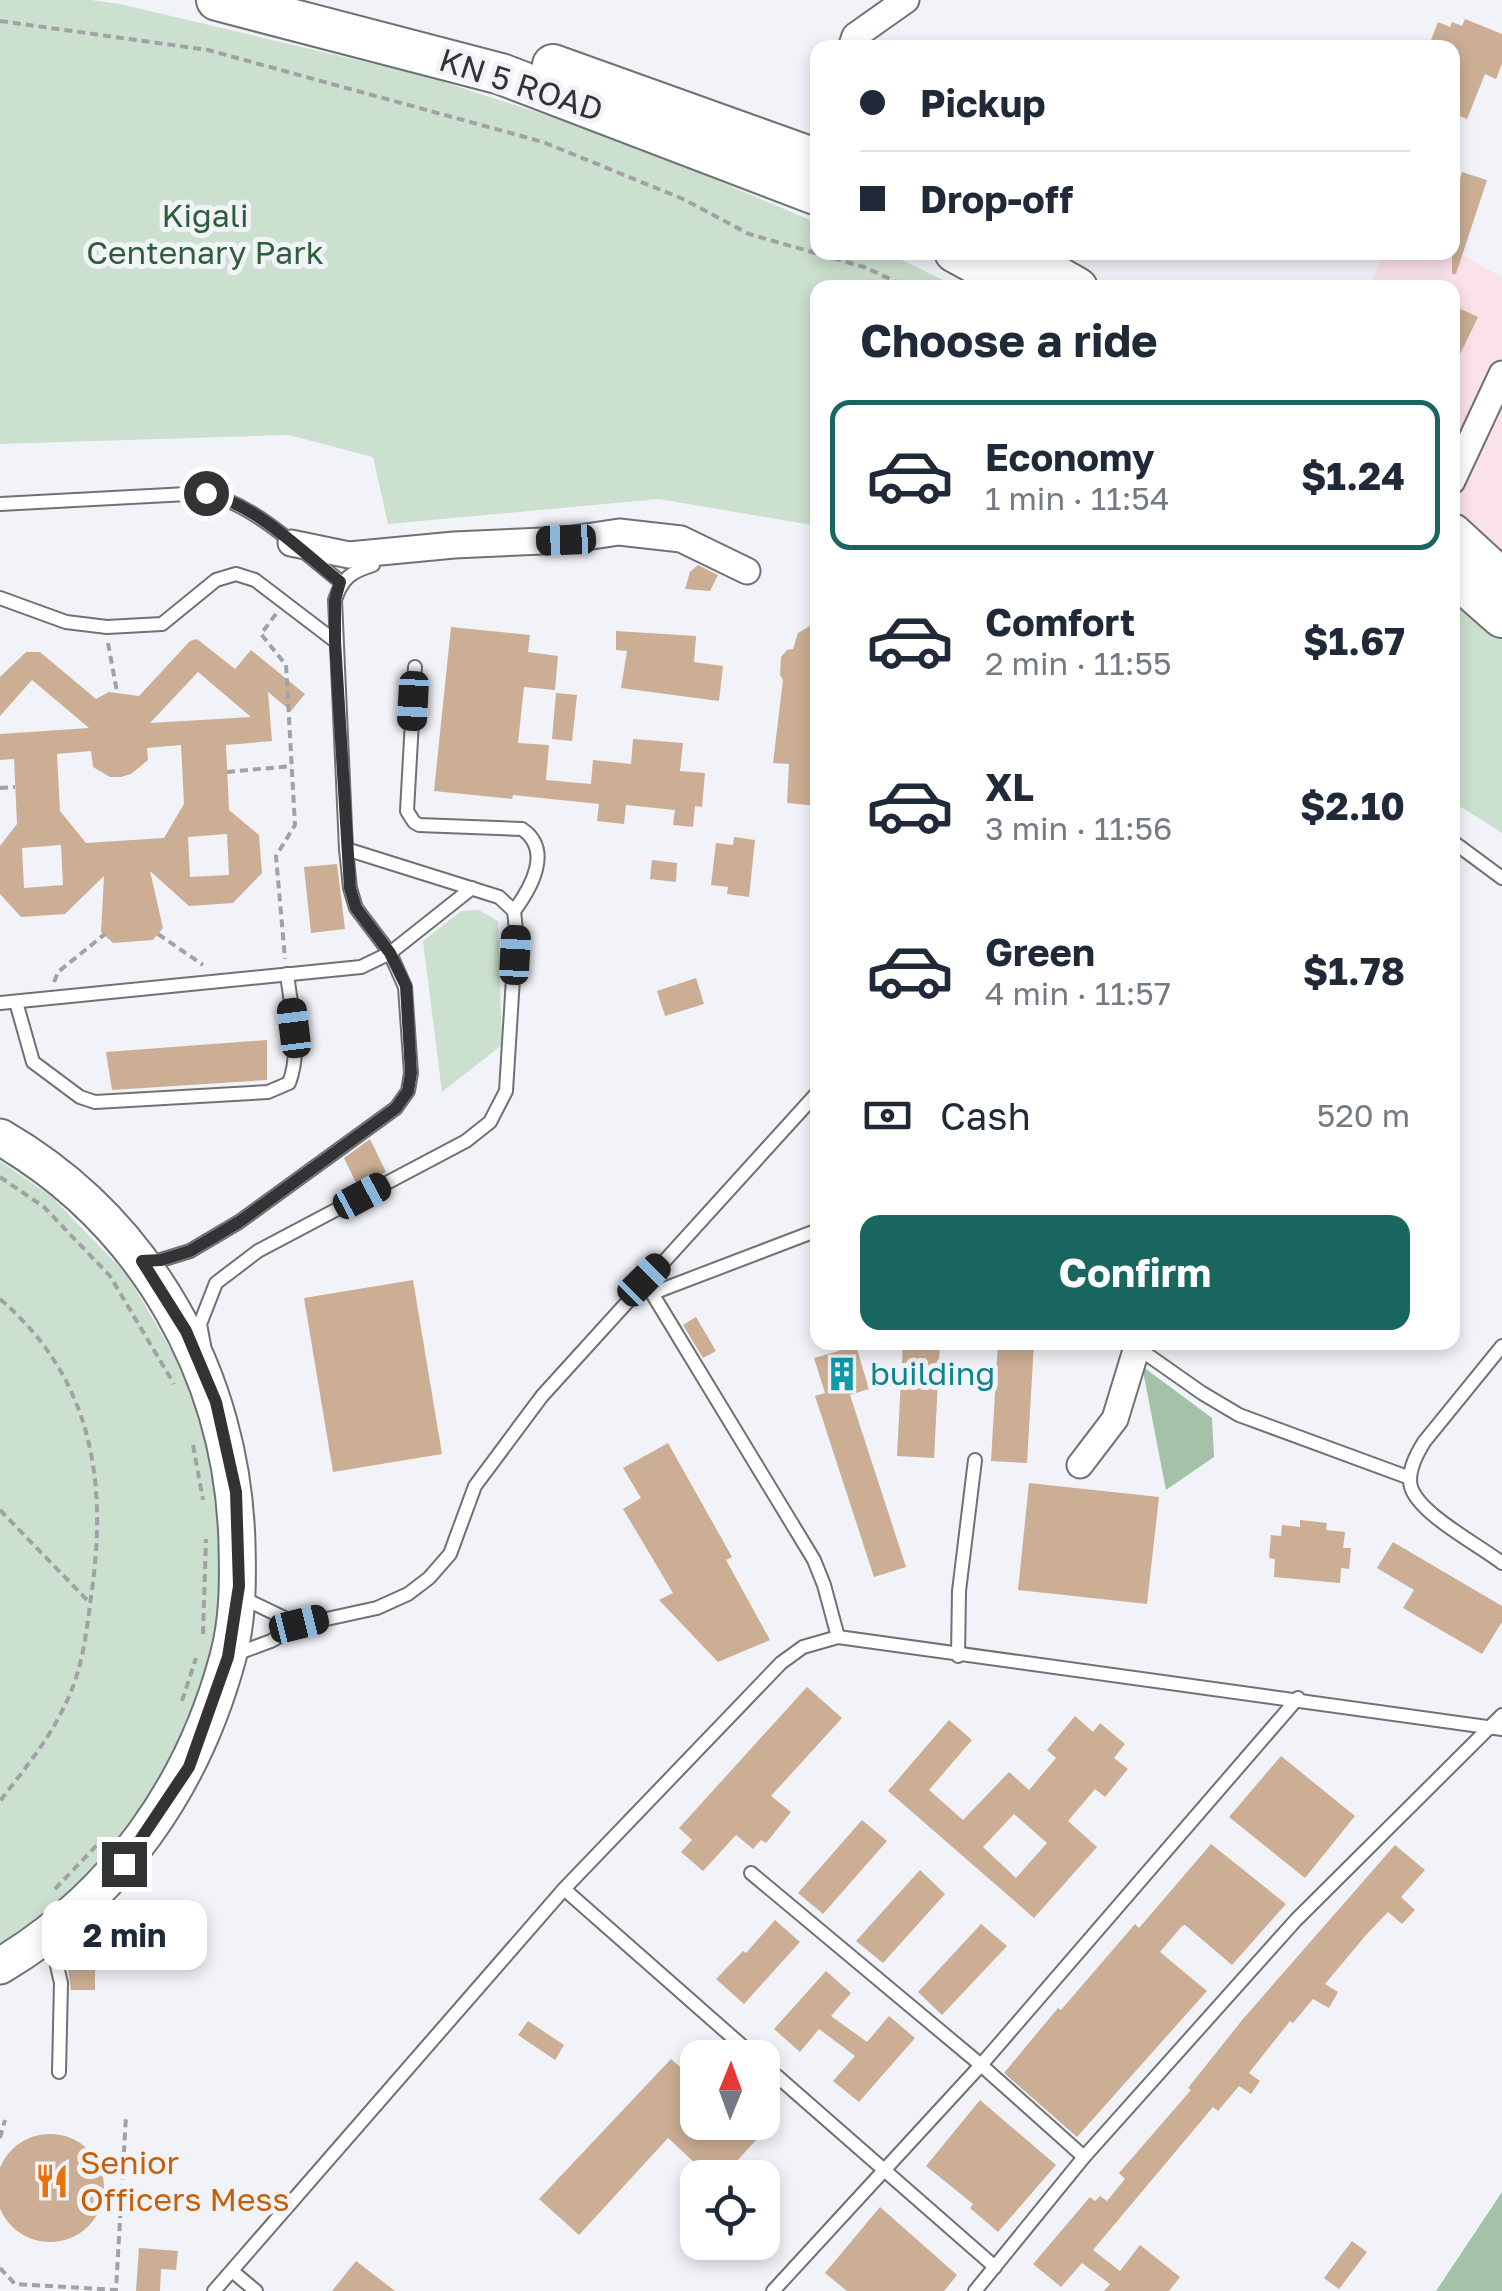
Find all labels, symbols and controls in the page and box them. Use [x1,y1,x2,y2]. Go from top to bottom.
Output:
street label: KN 5 ROAD [435,40,608,128]
text: Pickup [920,80,1046,125]
text: Drop-off [920,176,1073,221]
park label: Kigali Centenary Park [86,196,324,271]
text: Choose a ride [860,313,1158,367]
icon: car [865,430,955,520]
text: Economy [985,434,1154,479]
text: $1.24 [1301,453,1405,498]
route start [184,471,229,516]
text: 1 min · 11:54 [985,479,1169,517]
car [535,524,597,556]
icon: car [865,595,955,685]
text: Comfort [985,599,1135,644]
text: $1.67 [1303,618,1405,663]
text: 2 min · 11:55 [985,644,1172,682]
car [396,670,430,732]
icon: car [865,760,955,850]
text: XL [985,764,1034,809]
text: $2.10 [1300,783,1405,828]
text: 3 min · 11:56 [985,809,1172,847]
car [498,924,532,986]
icon: car [865,925,955,1015]
text: Green [985,929,1095,974]
text: $1.78 [1303,948,1405,993]
text: 4 min · 11:57 [985,974,1171,1012]
car [275,996,313,1060]
icon: cash [860,1088,915,1143]
text: Cash [940,1093,1031,1138]
text: 520 m [1317,1096,1410,1134]
car [328,1169,396,1223]
button: Confirm [860,1215,1410,1330]
car [612,1248,676,1312]
place label: building [870,1354,995,1392]
building icon: building [823,1355,861,1393]
car [266,1602,332,1646]
route end [102,1842,147,1887]
callout: 2 min [42,1899,206,1969]
text: 2 min [83,1916,166,1954]
north arrow [680,2040,780,2140]
map controls [680,2040,780,2260]
place label: Senior Officers Mess [80,2143,289,2218]
button: locate [680,2160,780,2260]
restaurant icon: Senior Officers Mess [33,2162,71,2200]

